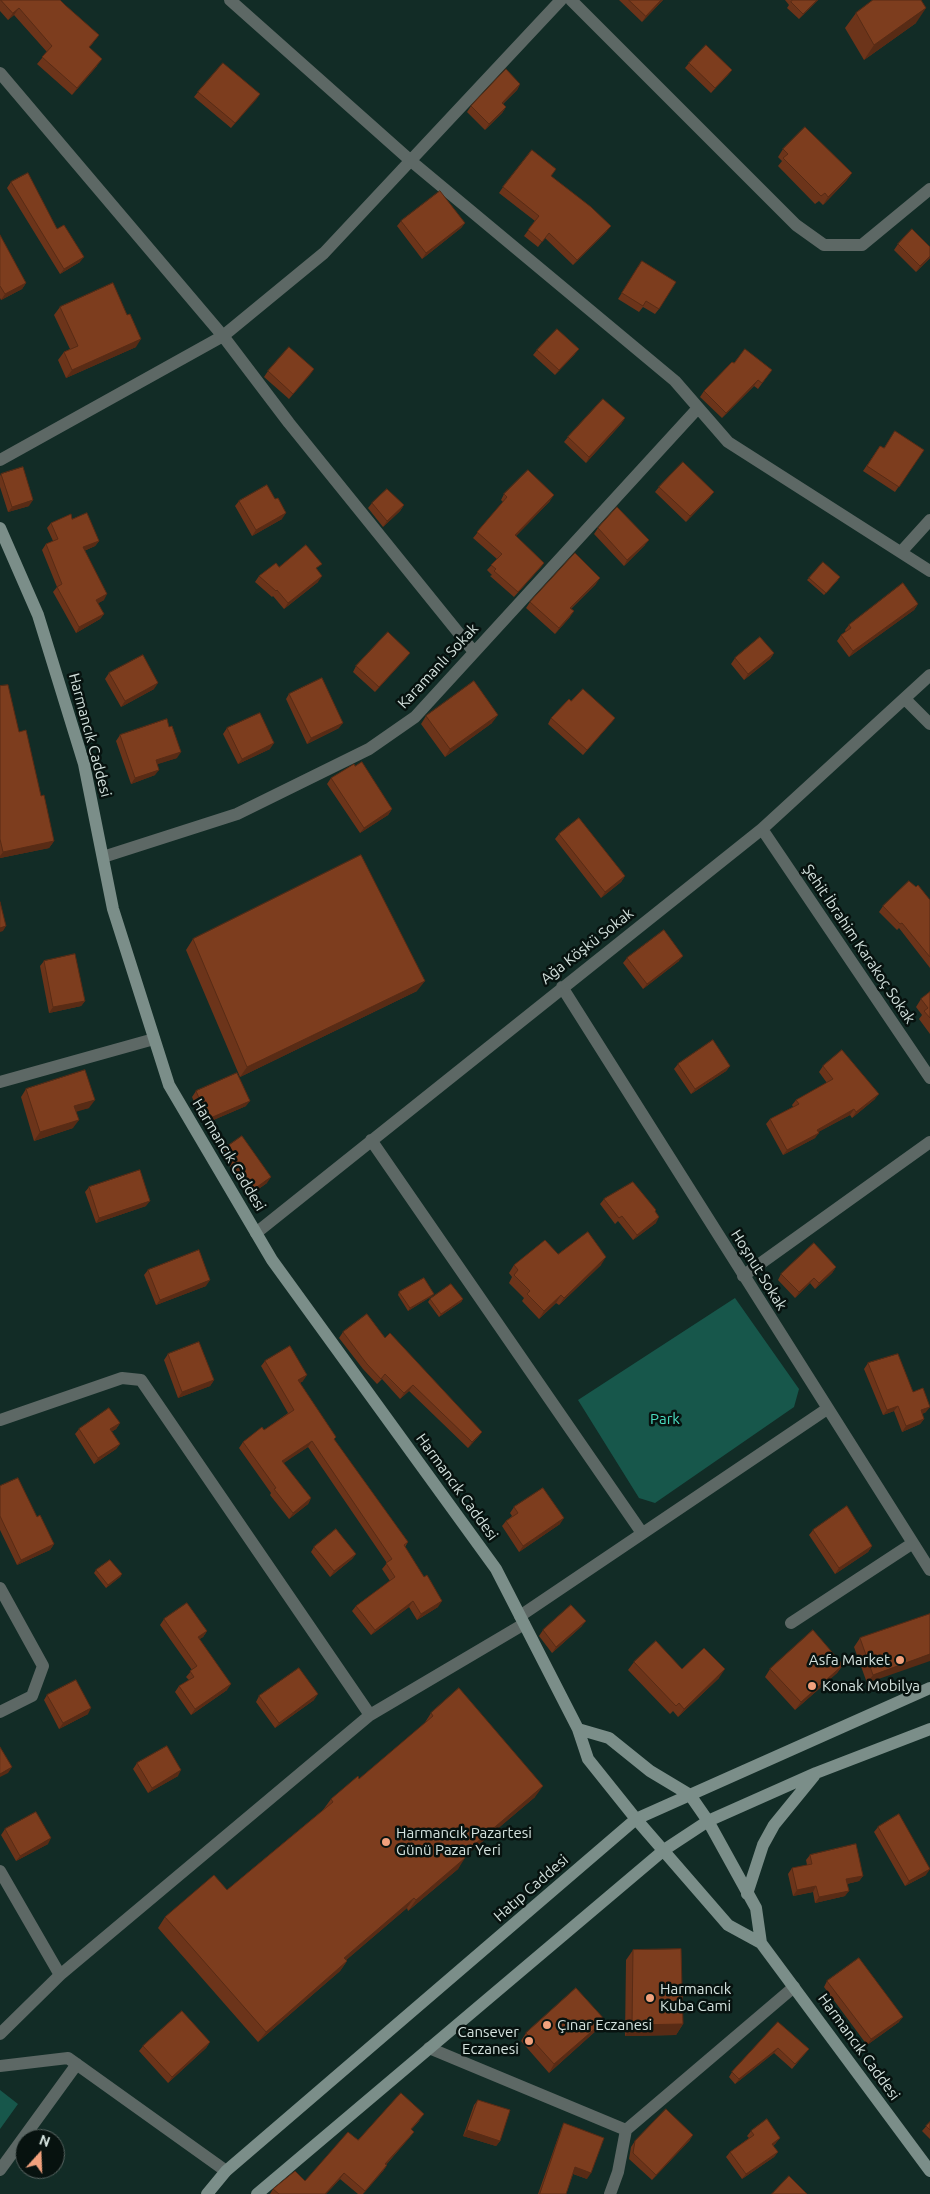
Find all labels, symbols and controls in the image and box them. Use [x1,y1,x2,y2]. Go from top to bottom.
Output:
street label: Karamanlı Sokak [394,620,482,712]
street label: Harmancık Caddesi [65,671,115,799]
street label: Şehit İbrahim Karakoç Sokak [799,861,919,1027]
street label: Ağa Köşkü Sokak [537,904,637,988]
street label: Harmancık Caddesi [188,1096,270,1214]
street label: Hoşnut Sokak [727,1226,791,1314]
park label: Park [650,1410,680,1428]
street label: Harmancık Caddesi [412,1430,502,1544]
place label: Asfa Market [809,1651,890,1669]
marker: Asfa Market [894,1654,906,1666]
place label: Konak Mobilya [822,1677,920,1695]
marker: Konak Mobilya [806,1680,818,1692]
place label: Harmancık Pazartesi Günü Pazar Yeri [396,1824,532,1859]
marker: Harmancık Pazartesi Günü Pazar Yeri [380,1836,392,1848]
street label: Hatıp Caddesi [490,1851,572,1925]
place label: Harmancık Kuba Cami [660,1980,731,2015]
street label: Harmancık Caddesi [814,1990,904,2104]
marker: Harmancık Kuba Cami [644,1992,656,2004]
place label: Çınar Eczanesi [557,2016,652,2034]
marker: Çınar Eczanesi [541,2019,553,2031]
place label: Cansever Eczanesi [457,2023,519,2058]
marker: Cansever Eczanesi [523,2035,535,2047]
north arrow [15,2129,65,2179]
text: N [37,2132,52,2150]

